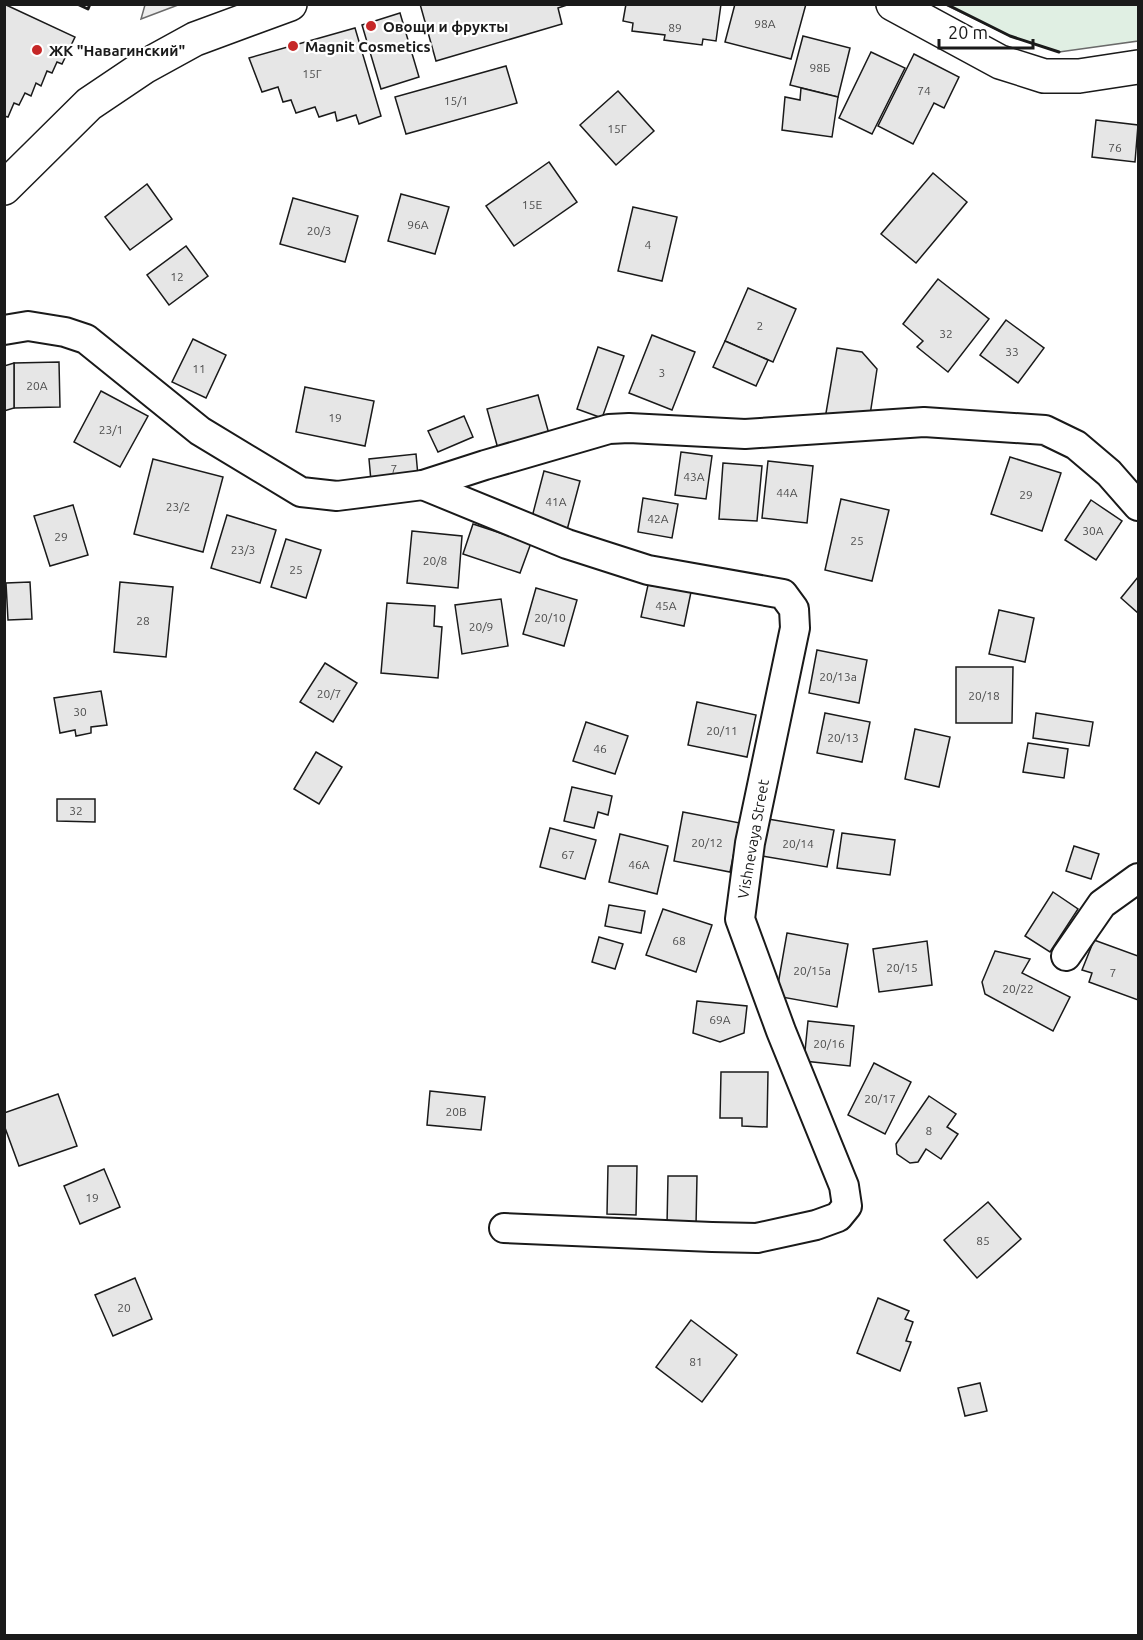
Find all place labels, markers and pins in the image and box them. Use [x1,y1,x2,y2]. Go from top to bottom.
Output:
place label: Овощи и фрукты [383,18,508,35]
marker: Овощи и фрукты [364,19,378,33]
place label: Magnit Cosmetics [305,38,431,55]
marker: Magnit Cosmetics [286,39,300,53]
place label: ЖК "Навагинский" [49,42,185,59]
marker: ЖК "Навагинский" [30,43,44,57]

